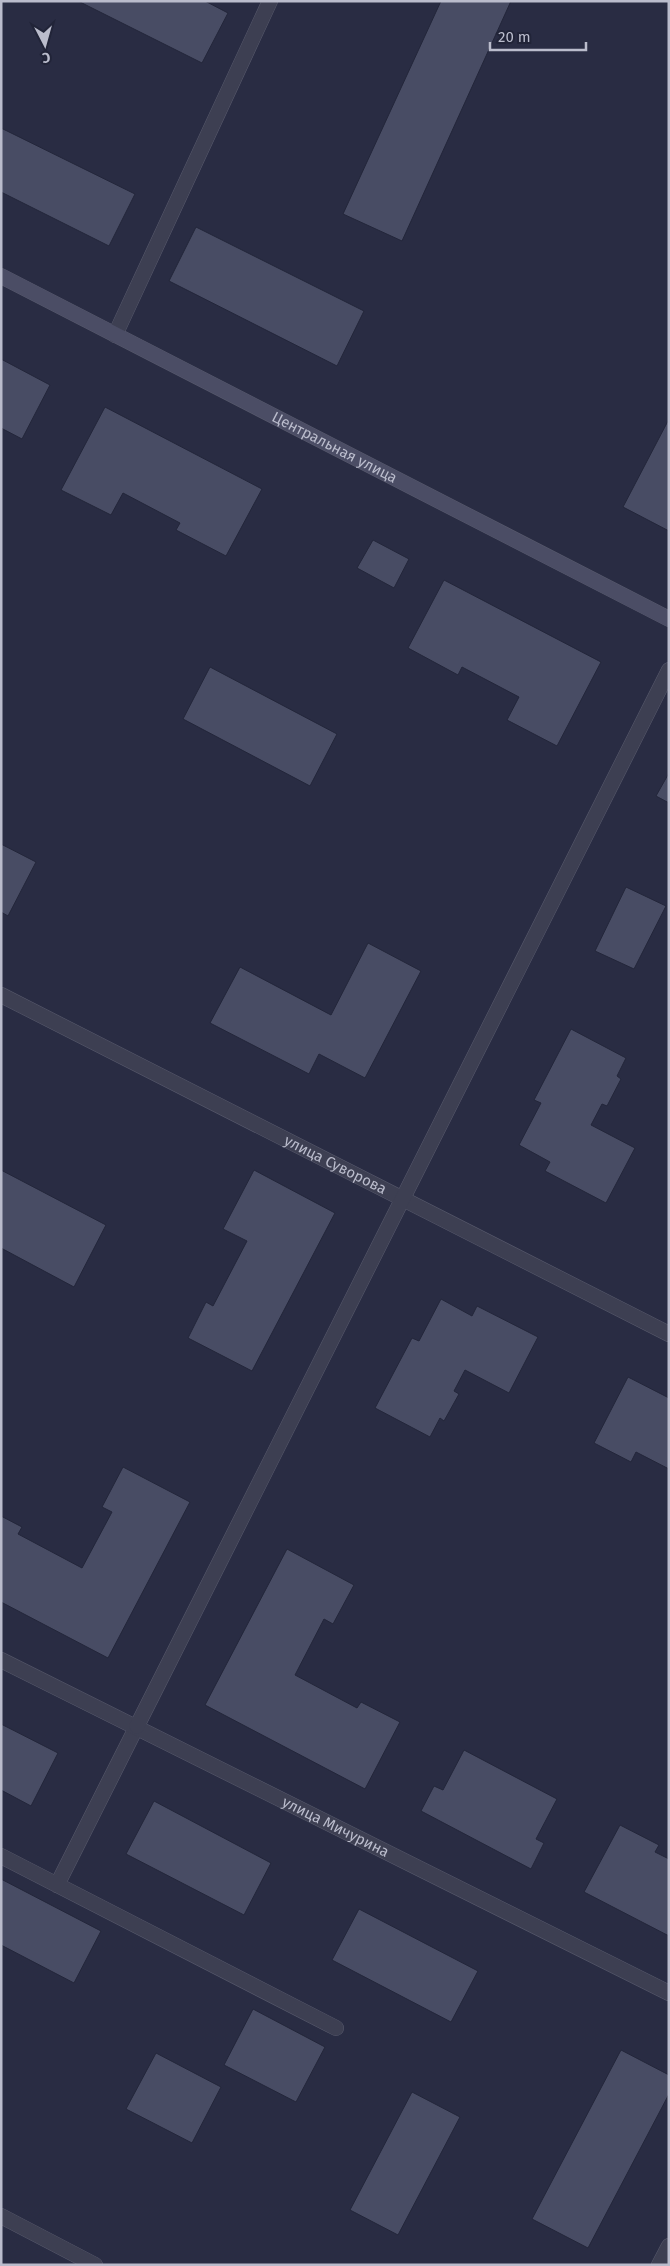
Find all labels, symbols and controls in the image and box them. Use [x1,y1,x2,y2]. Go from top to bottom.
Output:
north arrow [20,20,70,70]
scale bar [490,20,586,52]
text: 20 m [498,28,531,46]
text: С [41,49,51,66]
street label: Центральная улица [269,408,400,487]
street label: улица Суворова [281,1131,390,1198]
street label: улица Мичурина [279,1793,392,1861]

